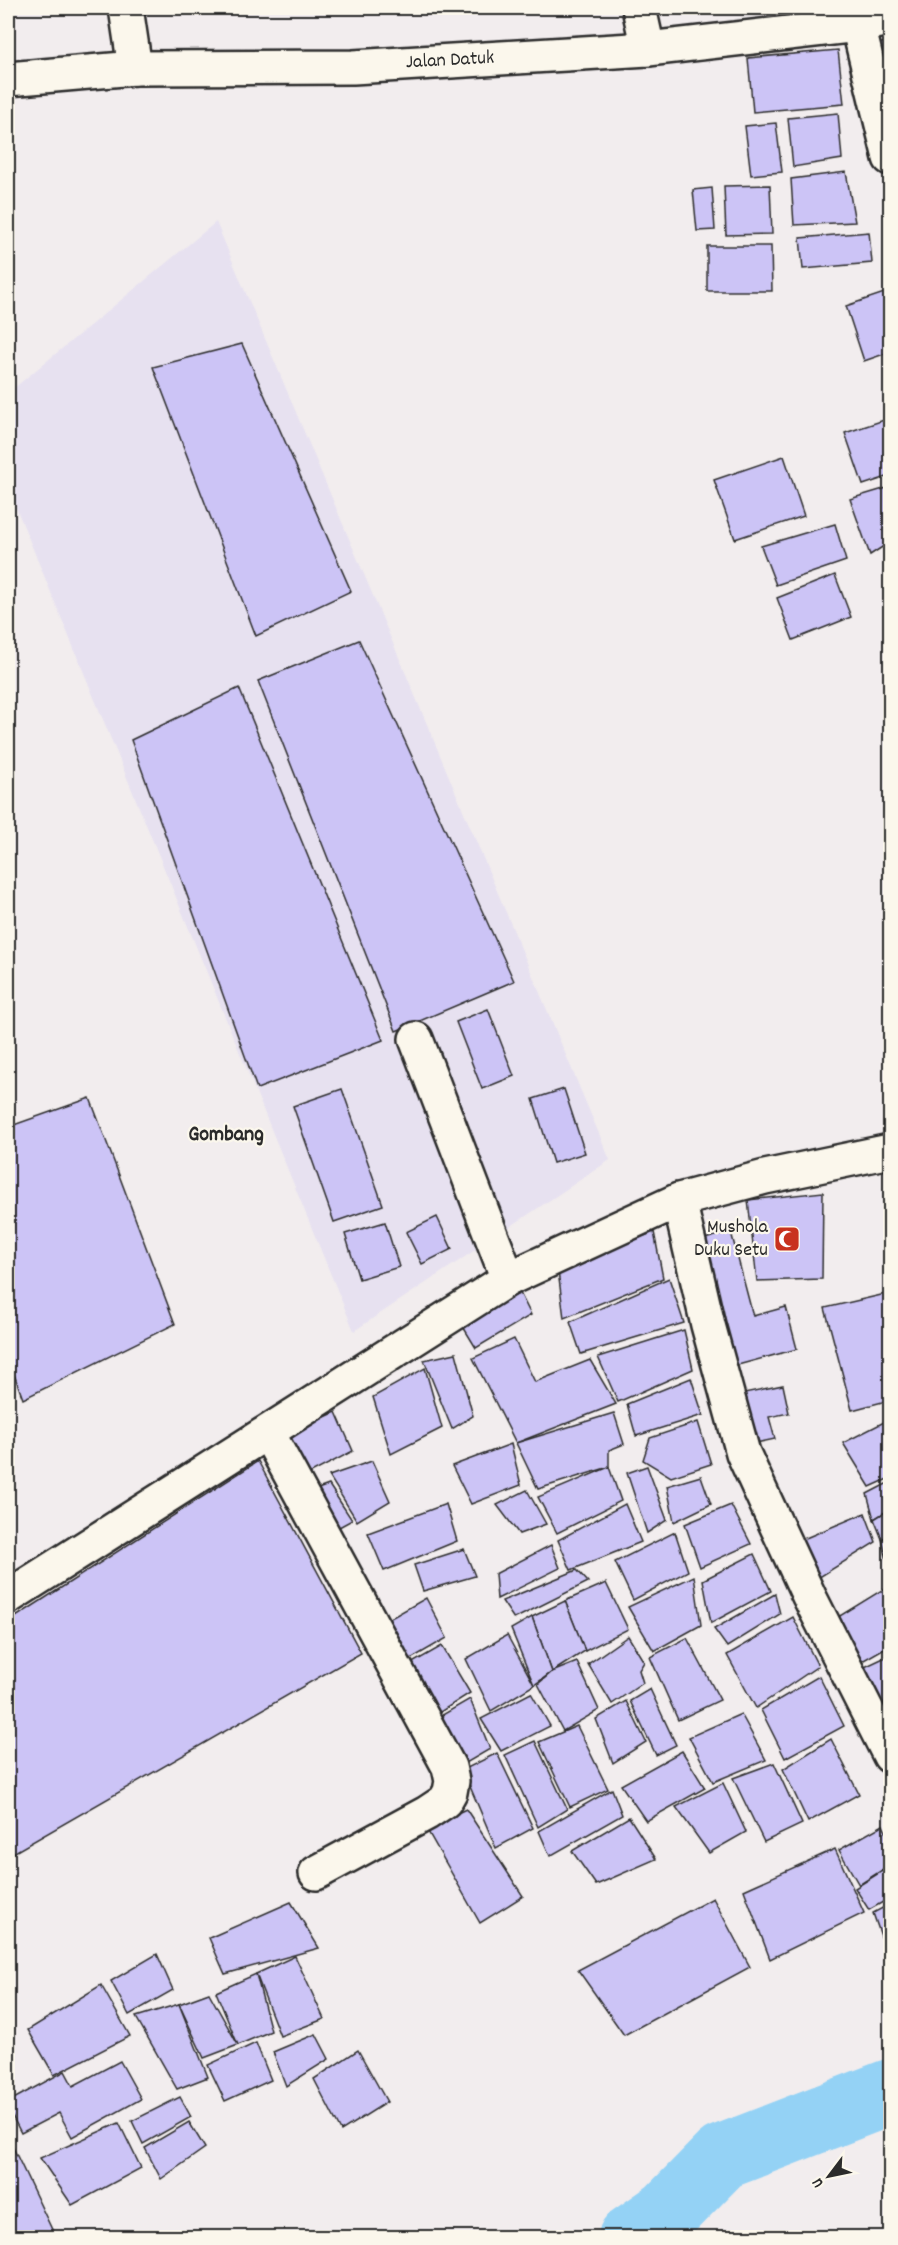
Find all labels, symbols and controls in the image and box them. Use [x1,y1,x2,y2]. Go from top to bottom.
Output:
street label: Jalan Datuk [405,45,495,77]
district label: Gombang [188,1120,264,1151]
place label: Mushola Duku Setu [694,1214,769,1265]
mosque icon: Mushola Duku Setu [772,1224,802,1254]
north arrow [799,2146,859,2206]
text: U [806,2173,830,2192]

